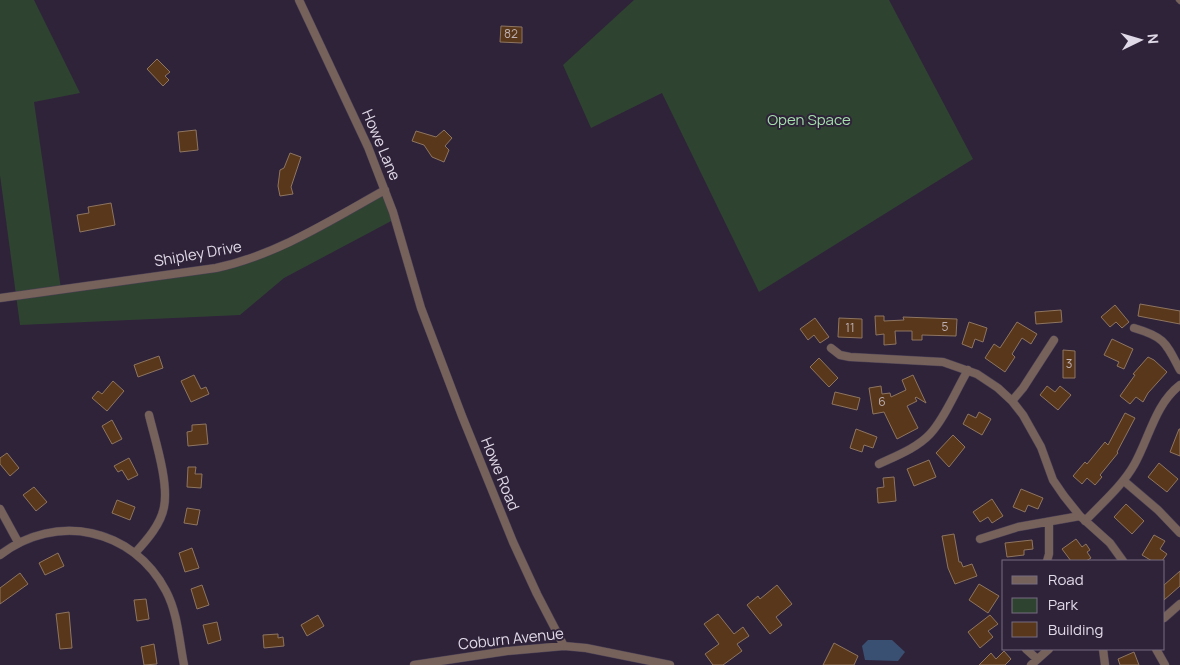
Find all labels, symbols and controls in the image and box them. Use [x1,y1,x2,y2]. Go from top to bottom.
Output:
north arrow [1115,15,1165,65]
house number: 82 [504,25,518,42]
text: N [1144,33,1163,45]
street label: Howe Lane [357,106,406,184]
park label: Open Space [767,109,851,130]
street label: Shipley Drive [152,235,244,272]
house number: 5 [942,318,949,335]
house number: 11 [845,319,855,336]
house number: 3 [1066,355,1072,372]
house number: 6 [878,393,886,410]
street label: Howe Road [476,434,525,514]
legend [1002,560,1165,650]
text: Road [1048,569,1084,590]
text: Park [1048,594,1078,615]
text: Building [1048,619,1103,640]
street label: Coburn Avenue [457,622,565,654]

